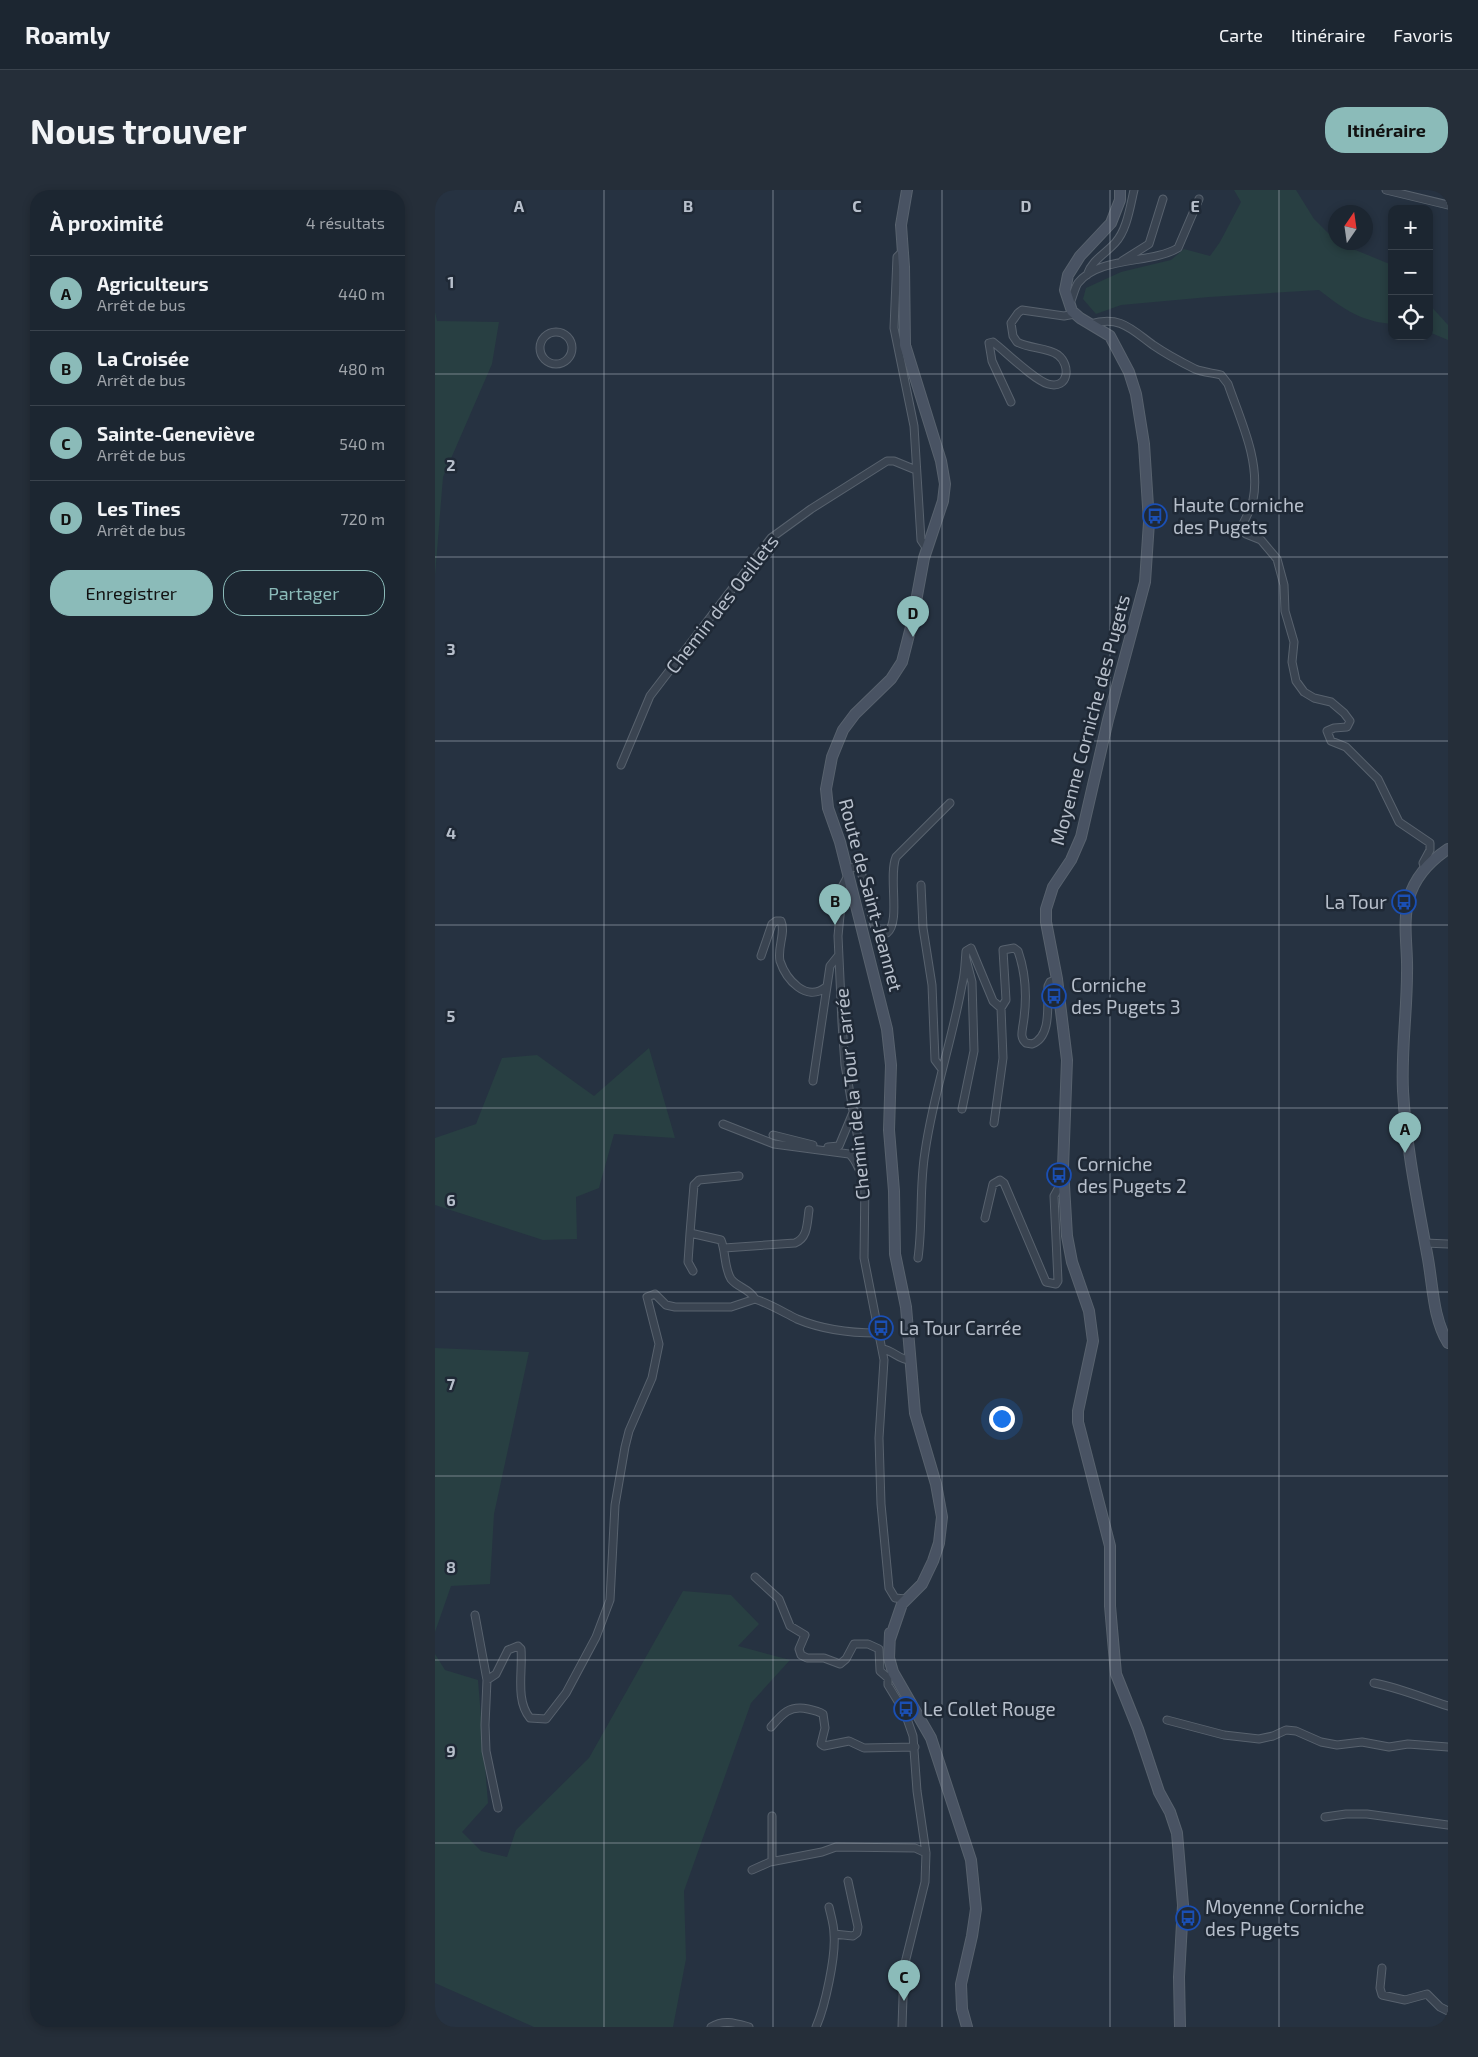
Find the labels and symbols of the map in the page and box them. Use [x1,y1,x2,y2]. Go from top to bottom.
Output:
text: A [514,196,525,215]
text: B [683,196,693,215]
text: C [852,196,862,215]
text: D [1021,196,1032,215]
text: E [1190,196,1200,215]
north arrow [1328,205,1373,250]
text: 1 [448,272,454,291]
text: 2 [446,455,456,474]
place label: Haute Corniche des Pugets [1173,493,1304,538]
bus stop icon: Haute Corniche des Pugets [1142,503,1168,529]
street label: Chemin des Oeillets [660,530,783,678]
street label: Moyenne Corniche des Pugets [1045,592,1134,848]
pin: D [897,596,929,637]
text: 3 [446,639,456,658]
street label: Route de Saint-Jeannet [835,796,908,994]
text: 4 [446,823,456,842]
pin: B [819,884,851,925]
bus stop icon: La Tour [1391,889,1417,915]
place label: La Tour [1325,890,1387,913]
place label: Corniche des Pugets 3 [1071,973,1180,1018]
bus stop icon: Corniche des Pugets 3 [1041,983,1067,1009]
street label: Chemin de la Tour Carrée [829,987,874,1201]
text: 5 [447,1006,456,1025]
pin: A [1389,1112,1421,1153]
place label: Corniche des Pugets 2 [1077,1152,1187,1197]
bus stop icon: Corniche des Pugets 2 [1046,1162,1072,1188]
text: 6 [446,1190,456,1209]
bus stop icon: La Tour Carrée [868,1315,894,1341]
place label: La Tour Carrée [899,1316,1022,1339]
text: 7 [447,1374,456,1393]
your location [989,1406,1015,1432]
text: 8 [446,1557,456,1576]
bus stop icon: Le Collet Rouge [893,1696,919,1722]
place label: Le Collet Rouge [923,1697,1056,1720]
text: 9 [446,1741,456,1760]
place label: Moyenne Corniche des Pugets [1205,1895,1365,1940]
bus stop icon: Moyenne Corniche des Pugets [1175,1905,1201,1931]
pin: C [888,1960,920,2001]

